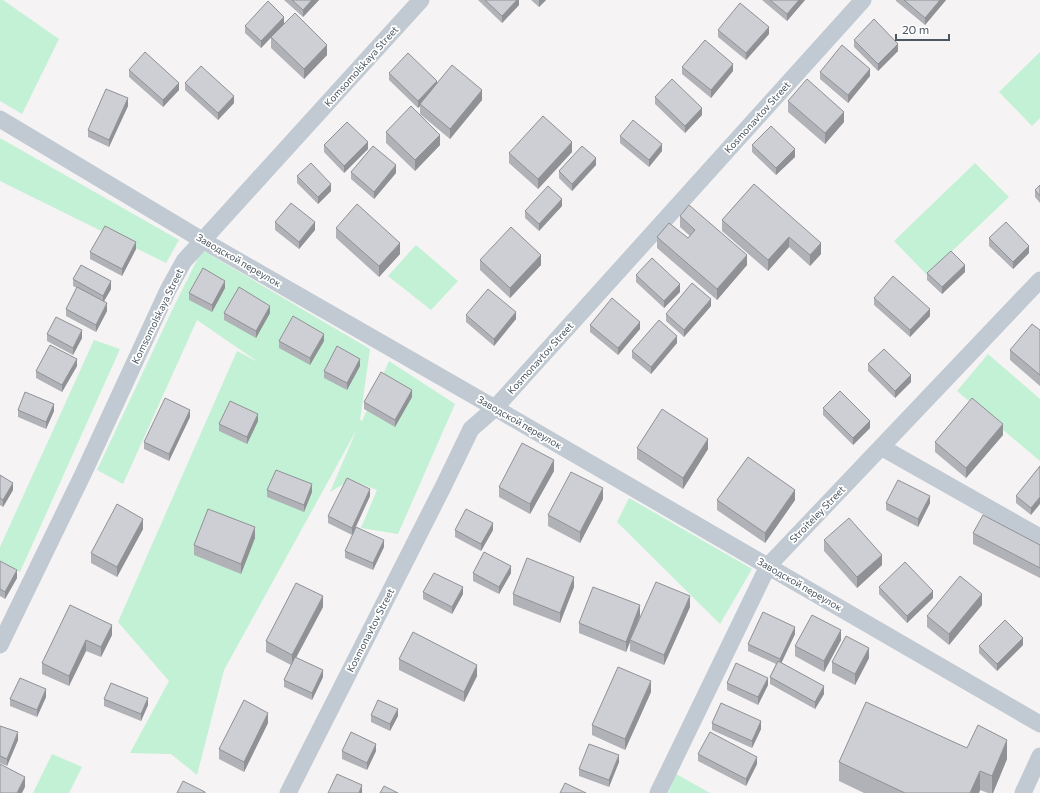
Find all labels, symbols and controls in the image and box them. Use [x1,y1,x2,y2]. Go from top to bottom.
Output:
scale bar [896,16,949,42]
text: 20 m [902,22,929,36]
street label: Komsomolskaya Street [322,23,400,109]
street label: Kosmonavtov Street [722,79,792,155]
street label: Заводской переулок [195,231,284,289]
street label: Komsomolskaya Street [129,266,185,366]
street label: Kosmonavtov Street [505,320,575,396]
street label: Заводской переулок [476,393,565,451]
street label: Stroiteley Street [787,483,847,545]
street label: Заводской переулок [756,555,845,613]
street label: Kosmonavtov Street [344,586,396,674]

